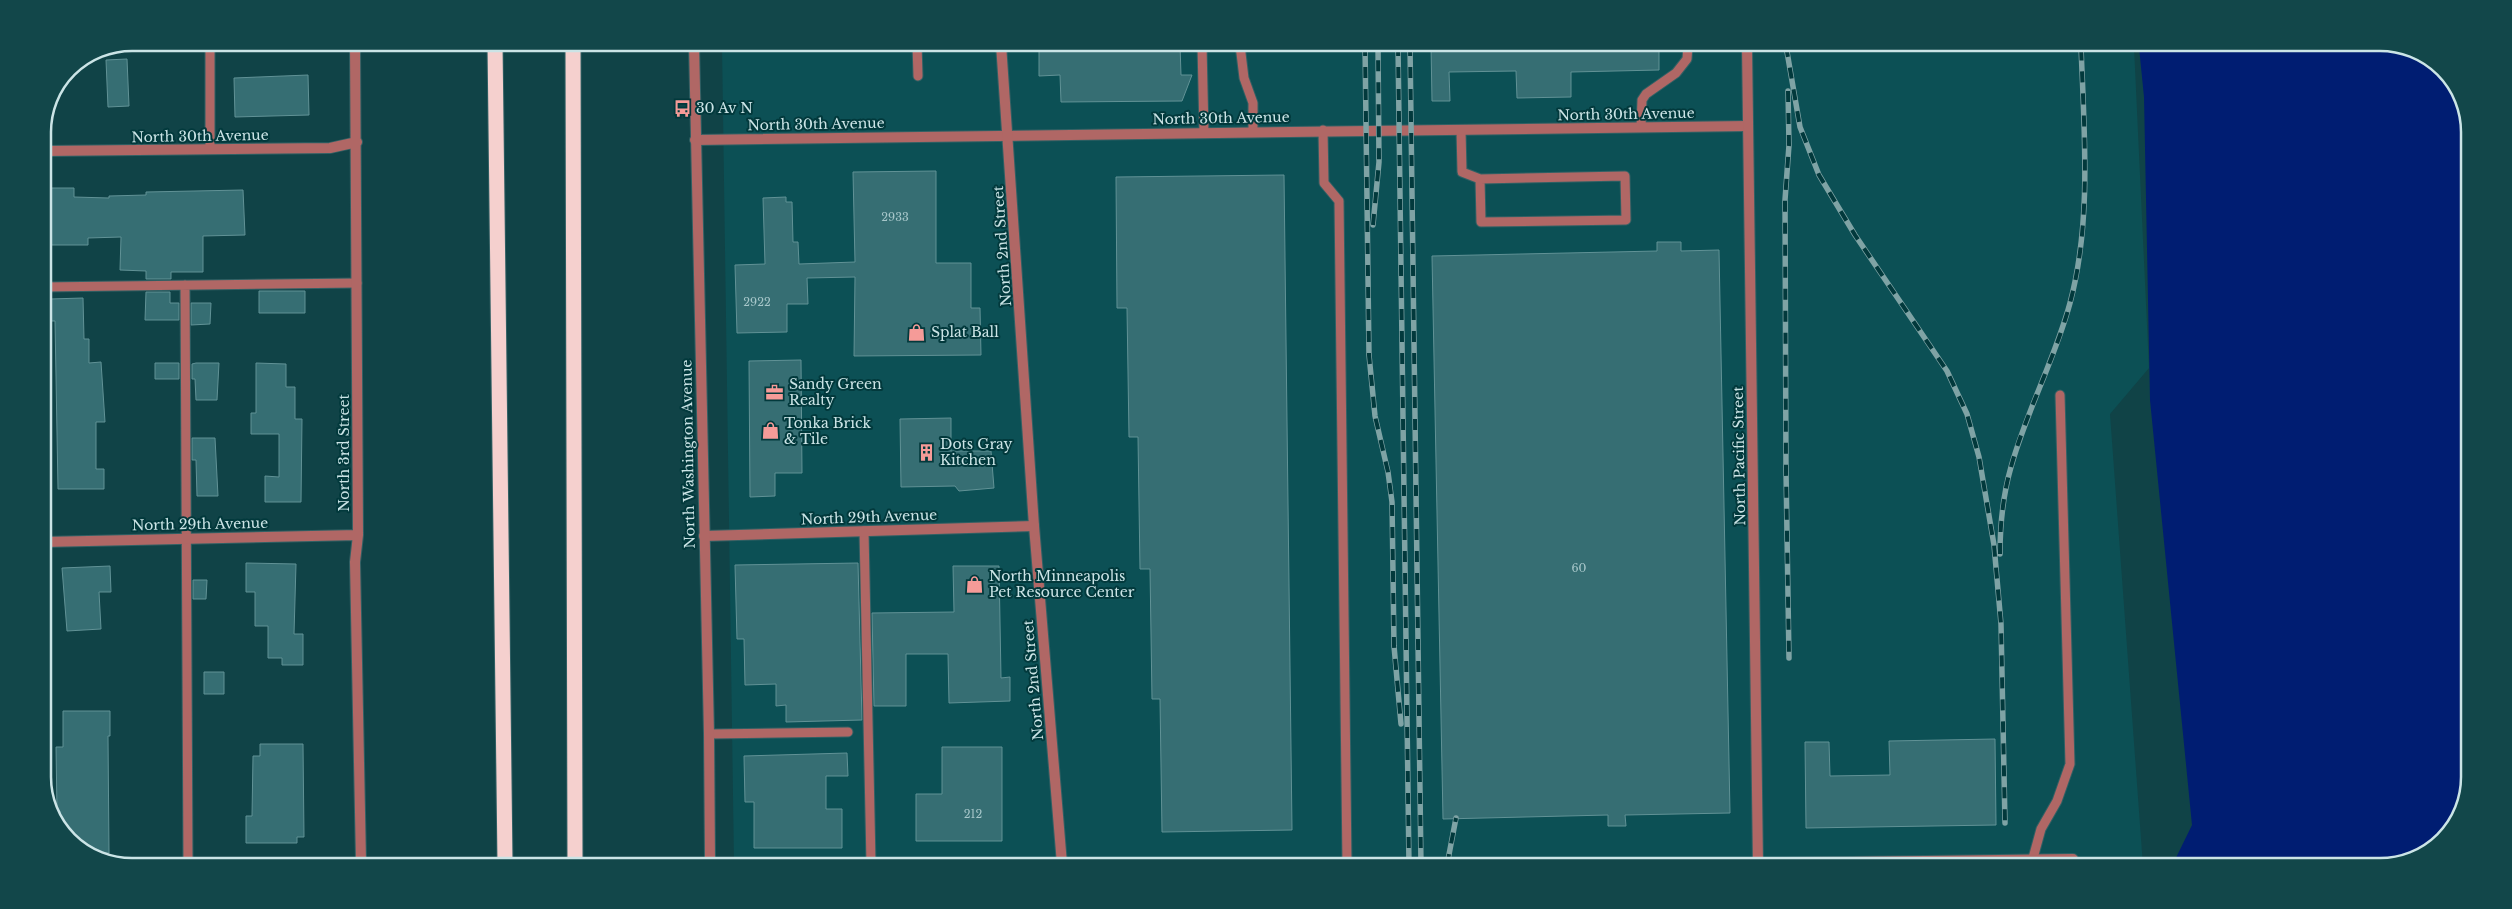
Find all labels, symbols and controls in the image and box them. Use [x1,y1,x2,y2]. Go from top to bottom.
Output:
bus stop icon: 30 Av N [672,98,692,118]
place label: 30 Av N [696,99,753,117]
street label: North 30th Avenue [1557,104,1695,124]
street label: North 30th Avenue [1152,108,1290,128]
street label: North 30th Avenue [747,114,885,134]
street label: North 30th Avenue [131,126,269,146]
street label: North 2nd Street [989,184,1015,307]
house number: 2933 [881,210,909,224]
house number: 2922 [743,295,771,309]
shop icon: Splat Ball [907,322,927,342]
place label: Splat Ball [931,323,999,341]
street label: North Washington Avenue [677,359,699,549]
place label: Sandy Green Realty [789,375,882,409]
office icon: Sandy Green Realty [765,382,785,402]
street label: North Pacific Street [1729,386,1749,526]
street label: North 3rd Street [335,393,353,512]
place label: Tonka Brick & Tile [784,414,871,448]
shop icon: Tonka Brick & Tile [760,421,780,441]
place label: Dots Gray Kitchen [940,435,1013,469]
building icon: Dots Gray Kitchen [916,442,936,462]
street label: North 29th Avenue [801,506,937,528]
street label: North 29th Avenue [132,514,268,534]
house number: 60 [1572,561,1587,575]
place label: North Minneapolis Pet Resource Center [989,567,1135,601]
shop icon: North Minneapolis Pet Resource Center [965,574,985,594]
street label: North 2nd Street [1019,618,1047,741]
house number: 212 [964,807,982,821]

